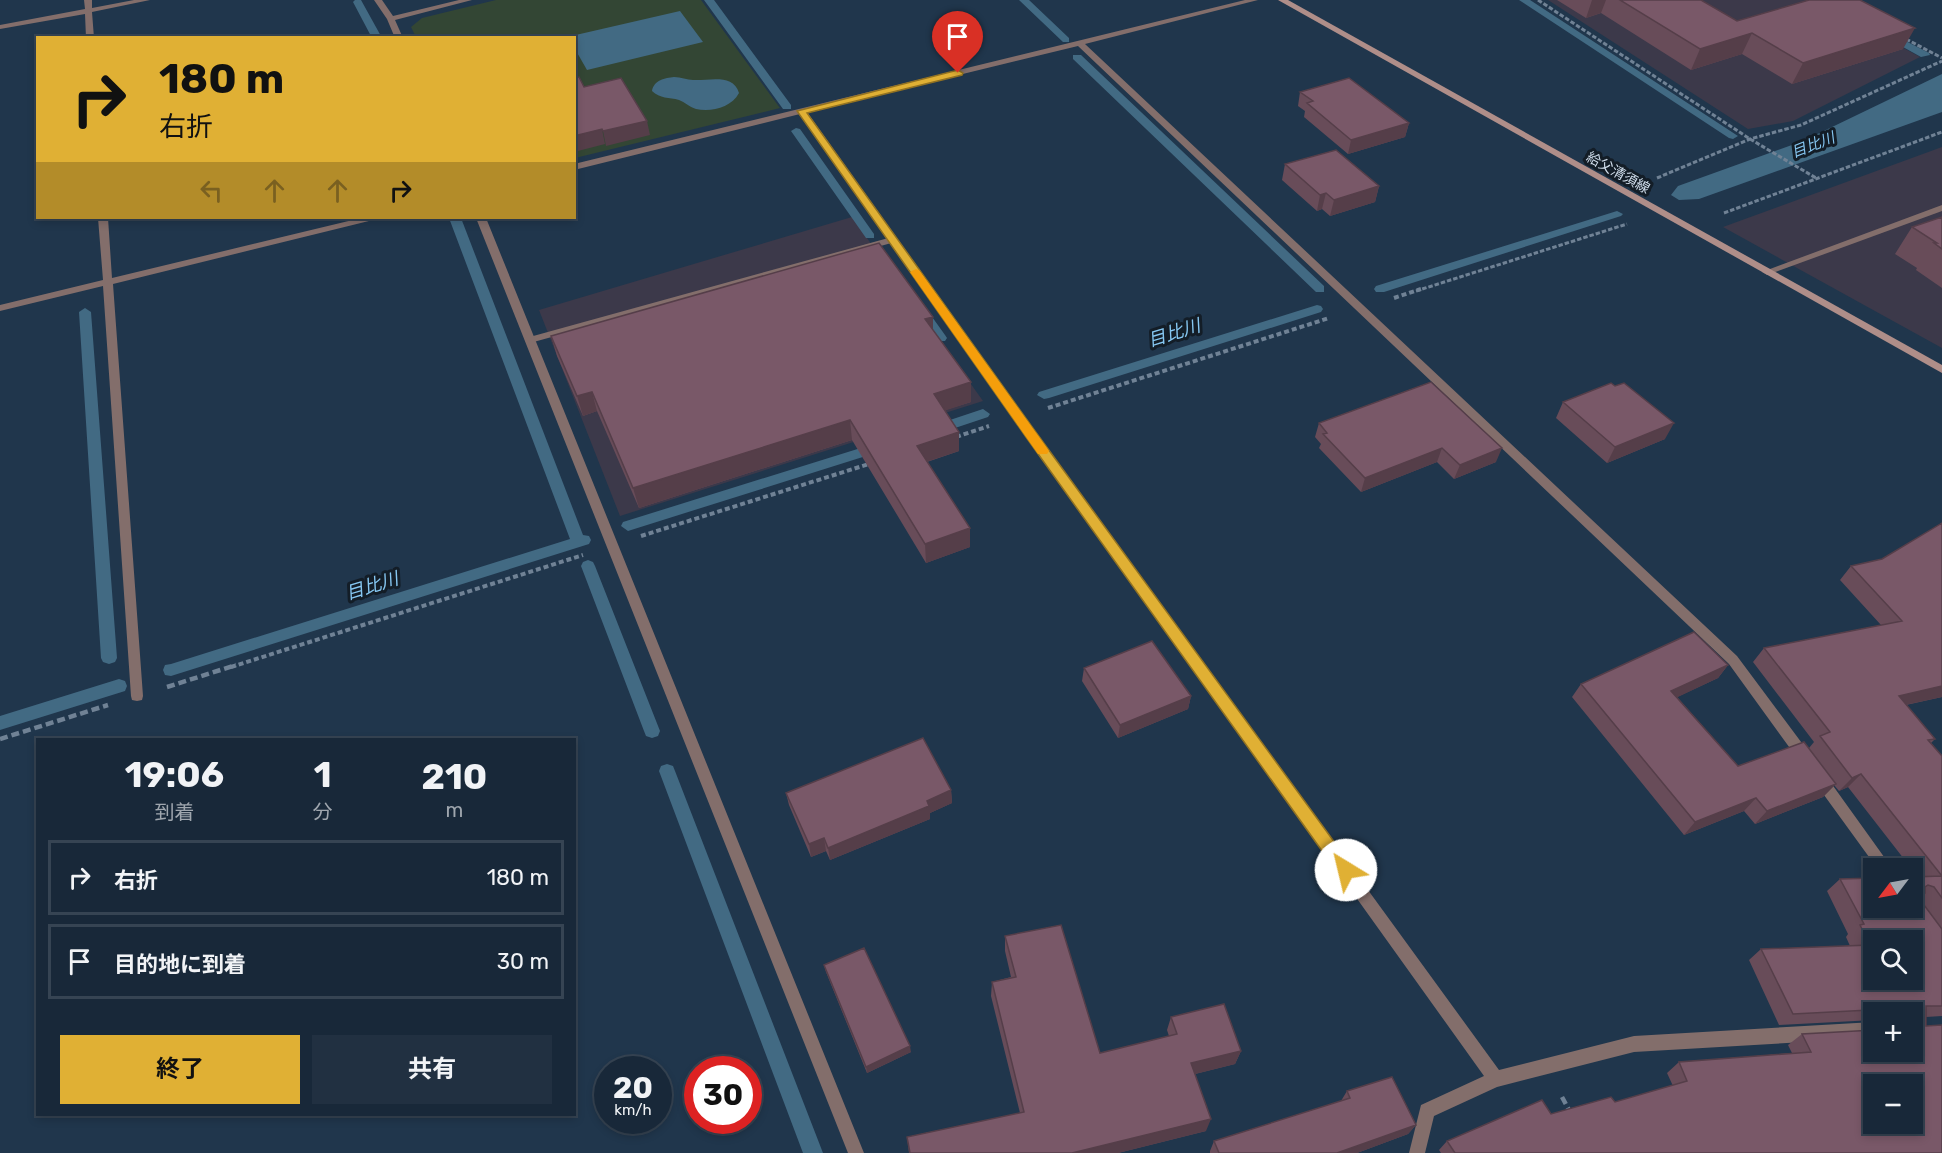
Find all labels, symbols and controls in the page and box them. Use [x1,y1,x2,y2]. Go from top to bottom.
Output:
pin [932,11,983,73]
icon: arrive [941,20,974,53]
text: 180 m [159,54,284,104]
icon: right [60,60,138,138]
text: 右折 [159,111,213,143]
water label: 目比川 [1789,128,1839,161]
street label: 給父清須線 [1583,149,1653,197]
icon: left [195,174,228,207]
icon: ahead [258,174,291,207]
icon: ahead [321,174,354,207]
icon: right [384,174,417,207]
water label: 目比川 [1145,314,1205,351]
water label: 目比川 [343,567,403,604]
text: 19:06 [125,753,224,796]
text: 1 [314,753,332,796]
text: 210 [422,755,487,798]
text: m [446,798,463,822]
text: 到着 [154,800,194,824]
text: 分 [313,800,333,824]
position arrow [1314,838,1378,902]
north arrow [1863,858,1923,918]
map controls [1863,858,1923,1134]
icon: right [63,861,96,894]
text: 180 m [487,864,549,891]
text: 右折 [114,867,158,894]
button: search [1863,930,1923,990]
icon: arrive [63,945,96,978]
text: 30 m [497,948,549,975]
text: 目的地に到着 [114,951,246,978]
button: + [1863,1002,1923,1062]
button: 終了 [60,1035,300,1104]
button: 共有 [312,1035,552,1104]
speed limit sign: 30 [684,1056,762,1134]
text: 20 [613,1070,653,1106]
button: − [1863,1074,1923,1134]
text: km/h [614,1101,652,1119]

